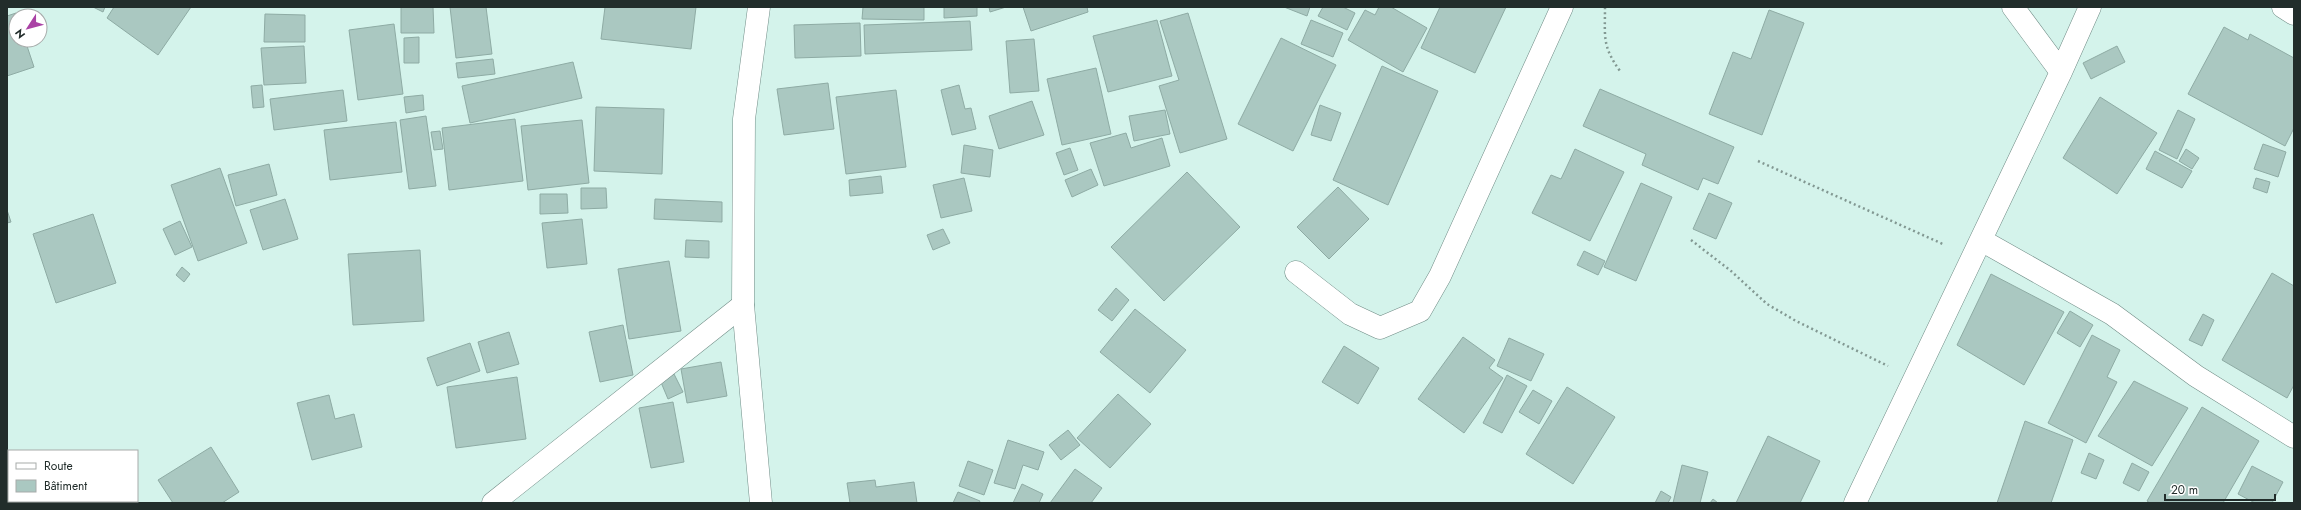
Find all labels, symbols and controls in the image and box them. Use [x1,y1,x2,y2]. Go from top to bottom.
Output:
north arrow [8,8,48,48]
text: N [11,26,29,42]
legend [8,450,138,502]
text: Route [44,457,73,475]
scale bar [2165,476,2275,502]
text: Bâtiment [44,477,87,495]
text: 20 m [2171,481,2198,499]

